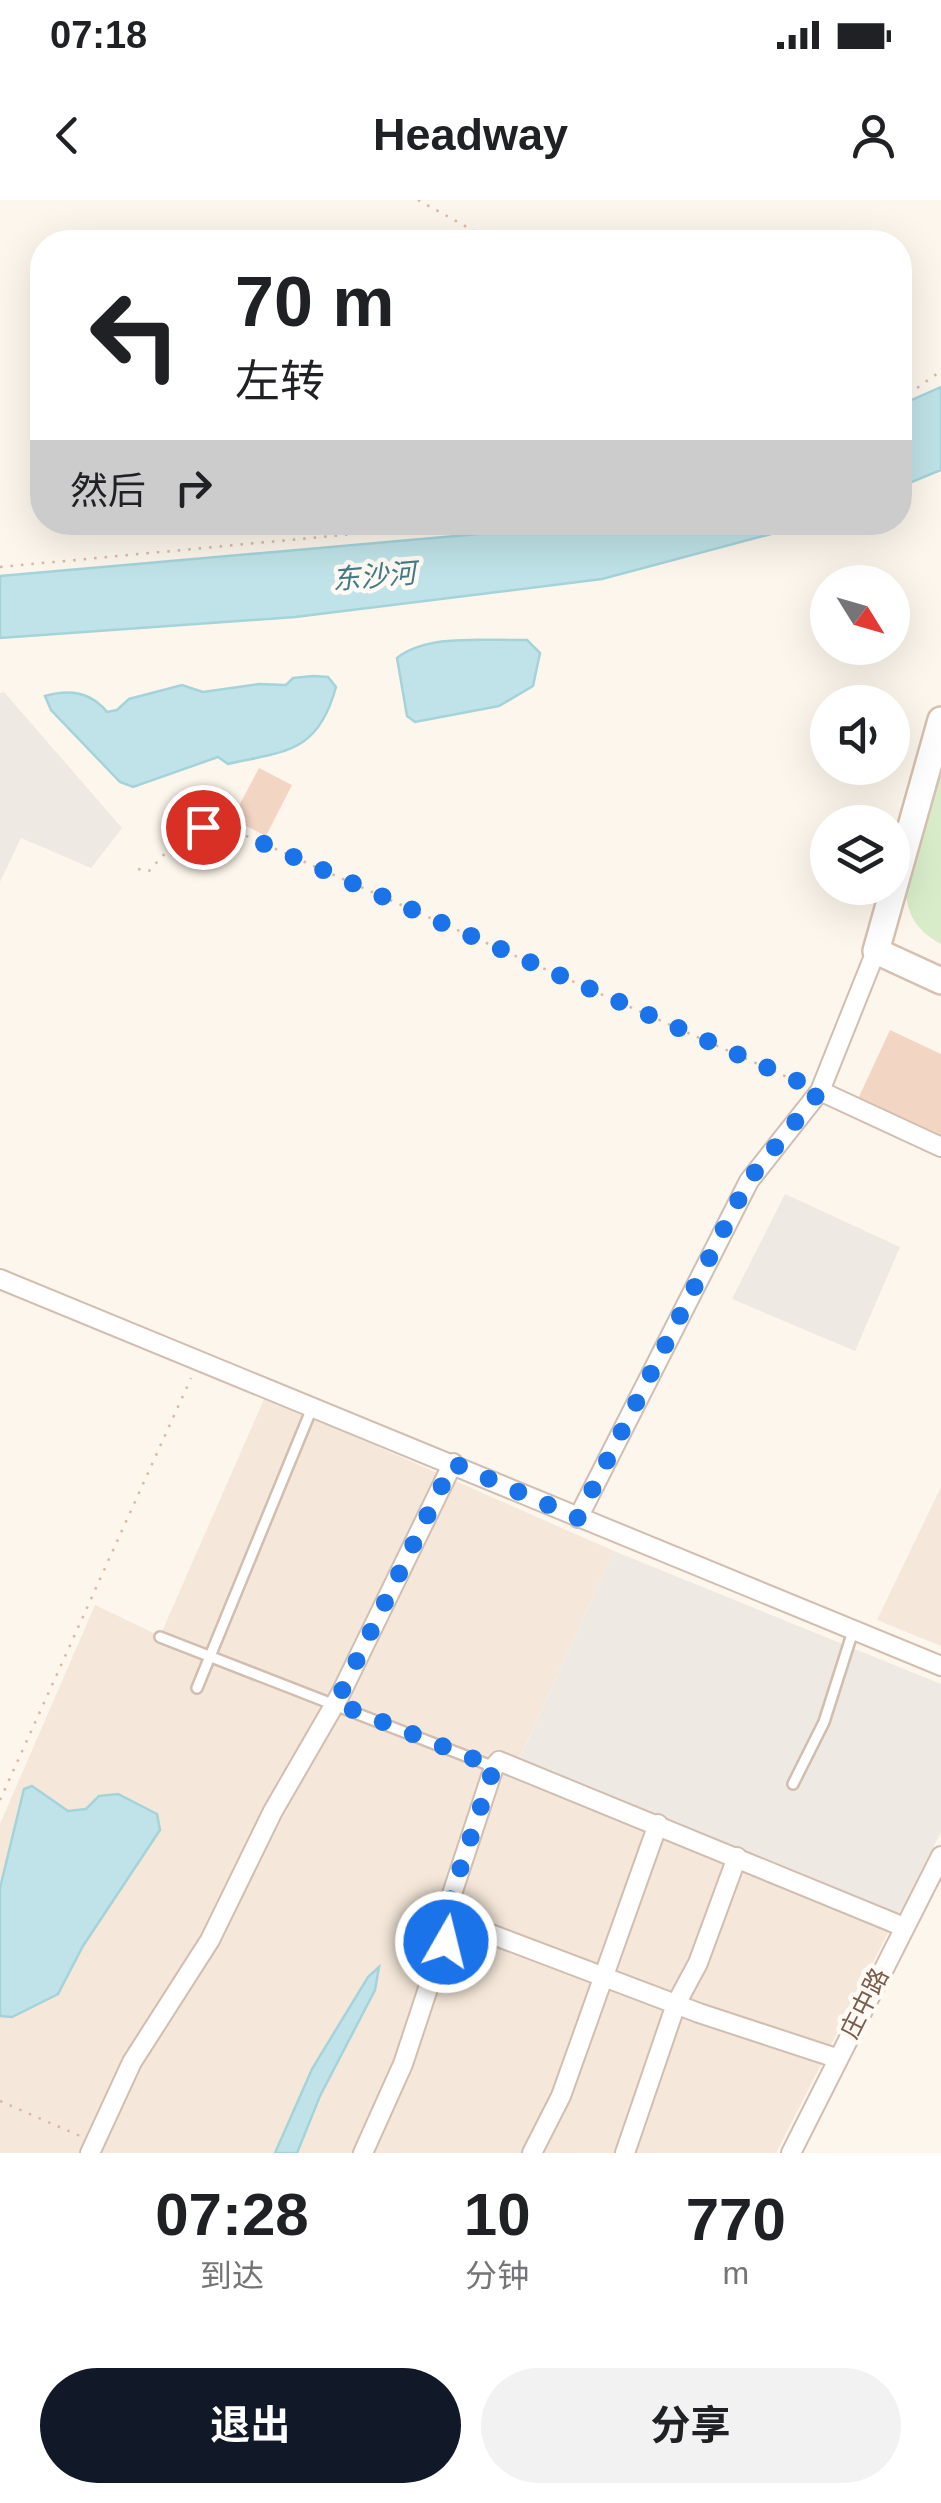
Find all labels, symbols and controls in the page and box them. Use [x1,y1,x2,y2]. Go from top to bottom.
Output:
text: 07:18 [50,14,147,56]
icon: back [40,108,95,163]
icon: person [846,108,901,163]
text: Headway [373,109,568,160]
text: 70 m [235,263,395,341]
icon: left [70,270,200,400]
text: 左转 [235,356,325,407]
icon: right [166,460,221,515]
text: 然后 [70,470,146,512]
water label: 东沙河 [331,557,422,596]
north arrow [810,565,910,665]
map controls [810,565,910,905]
button: sound [810,685,910,785]
pin [161,785,246,870]
icon: arrive [176,800,231,855]
button: layers [810,805,910,905]
position arrow [394,1890,498,1994]
street label: 庄中路 [834,1963,894,2043]
text: 07:28 [155,2181,309,2248]
text: 10 [464,2181,531,2248]
text: 770 [686,2186,786,2253]
text: m [722,2255,749,2291]
text: 到达 [200,2258,264,2294]
text: 分钟 [465,2258,529,2294]
button: 退出 [40,2368,461,2483]
button: 分享 [481,2368,901,2483]

